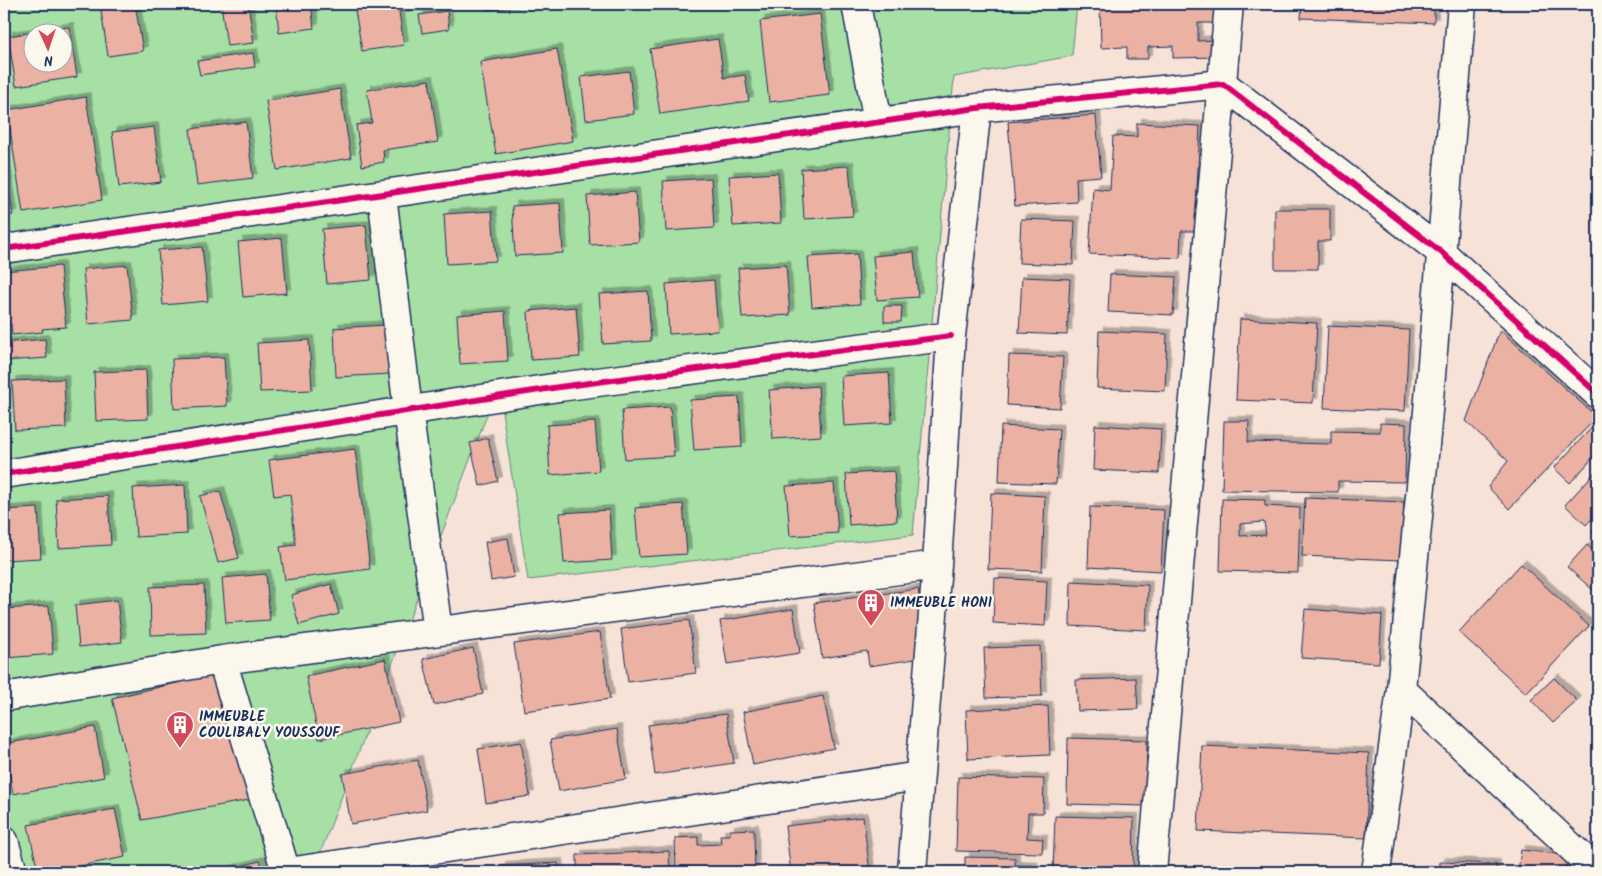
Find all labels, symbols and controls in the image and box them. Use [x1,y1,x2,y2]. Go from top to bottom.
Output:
north arrow [22,22,72,72]
text: N [43,49,54,71]
building icon: IMMEUBLE HONI [856,588,886,627]
place label: IMMEUBLE HONI [890,592,992,614]
place label: IMMEUBLE COULIBALY YOUSSOUF [199,706,341,744]
building icon: IMMEUBLE COULIBALY YOUSSOUF [165,710,195,749]

